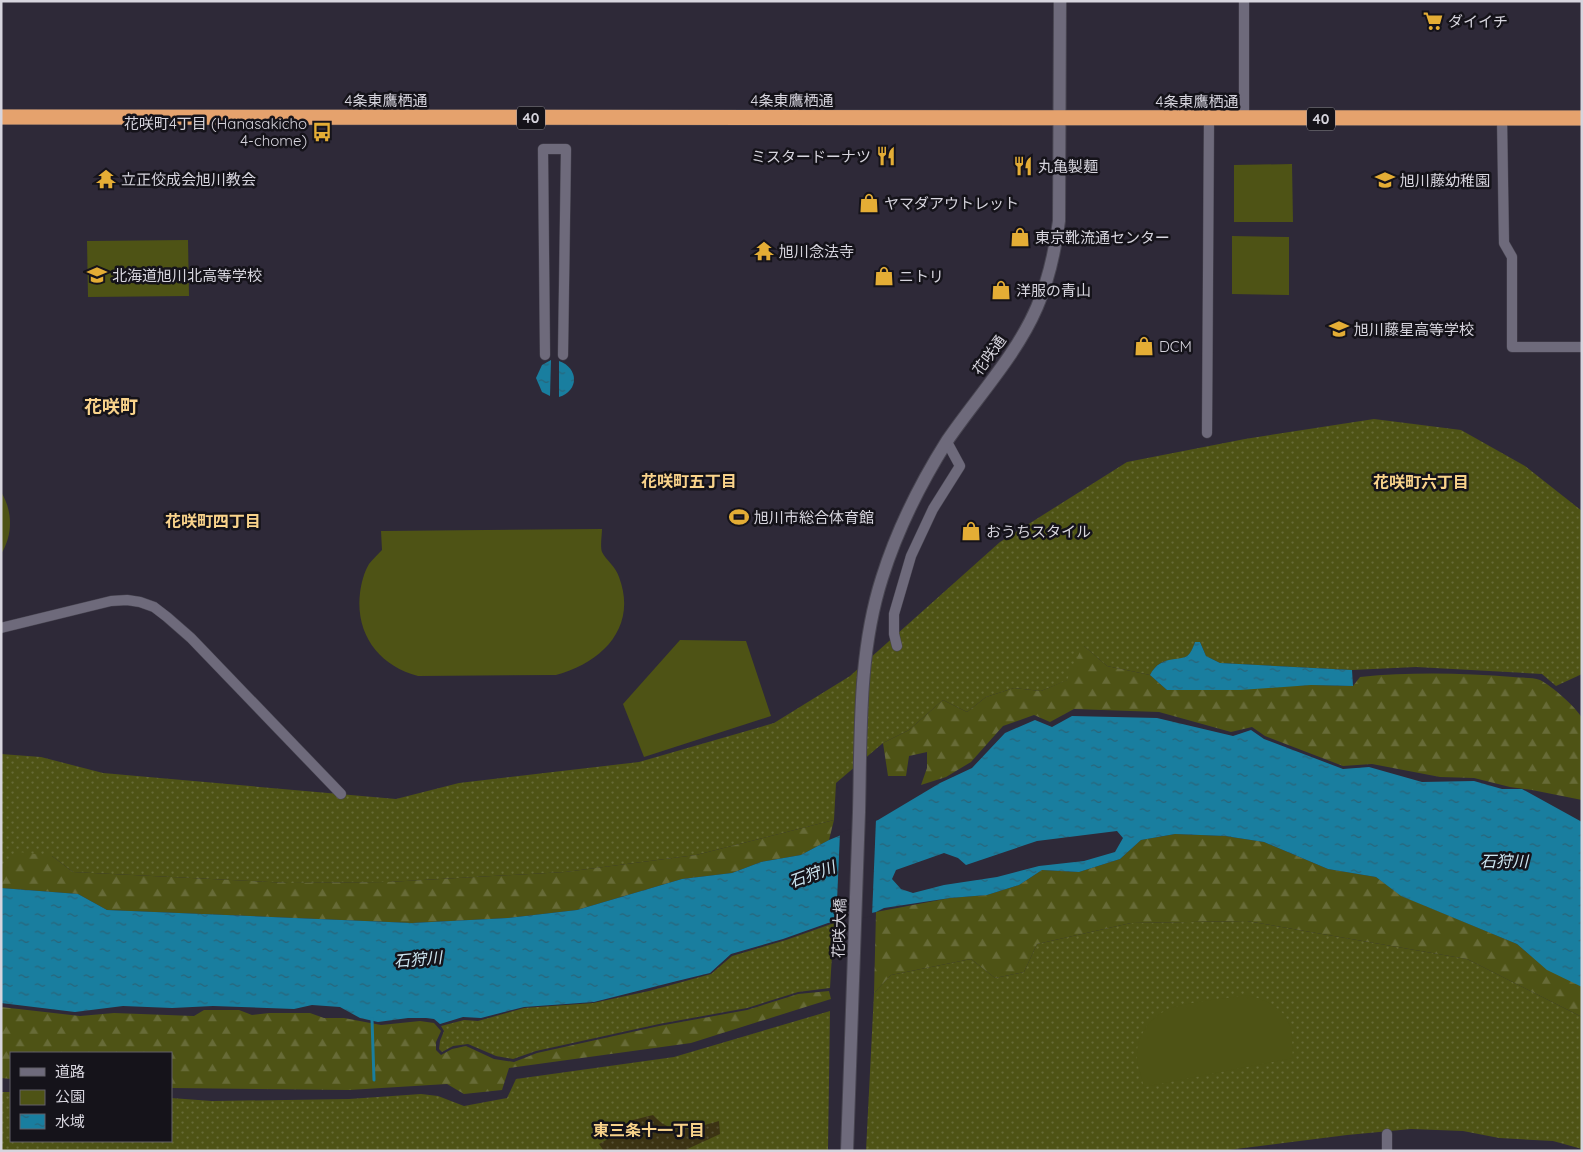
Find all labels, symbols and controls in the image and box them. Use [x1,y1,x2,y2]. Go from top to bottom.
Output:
supermarket icon: ダイイチ [1422,10,1444,32]
place label: ダイイチ [1448,12,1508,31]
street label: 4条東鷹栖通 [345,91,427,110]
street label: 4条東鷹栖通 [751,91,833,110]
street label: 4条東鷹栖通 [1156,92,1238,111]
road number: 40 [517,106,545,130]
road number: 40 [1307,108,1335,130]
place label: 花咲町4丁目 (Hanasakicho 4-chome) [124,114,307,150]
bus stop icon: 花咲町4丁目 (Hanasakicho 4-chome) [311,121,333,143]
restaurant icon: ミスタードーナツ [875,145,897,167]
place label: ミスタードーナツ [751,147,871,166]
restaurant icon: 丸亀製麺 [1012,155,1034,177]
place label: 丸亀製麺 [1038,157,1098,176]
temple icon: 立正佼成会旭川教会 [95,168,117,190]
school or university icon: 旭川藤幼稚園 [1374,169,1396,191]
place label: 立正佼成会旭川教会 [121,170,256,189]
place label: 旭川藤幼稚園 [1400,171,1490,190]
shop icon: ヤマダアウトレット [858,192,880,214]
place label: ヤマダアウトレット [884,194,1019,213]
shop icon: 東京靴流通センター [1009,226,1031,248]
place label: 東京靴流通センター [1035,228,1170,247]
temple icon: 旭川念法寺 [753,240,775,262]
place label: 旭川念法寺 [779,242,854,261]
school or university icon: 北海道旭川北高等学校 [86,264,108,286]
shop icon: ニトリ [873,265,895,287]
place label: 北海道旭川北高等学校 [112,266,262,285]
place label: ニトリ [899,267,944,286]
shop icon: 洋服の青山 [990,279,1012,301]
place label: 洋服の青山 [1016,281,1091,300]
school or university icon: 旭川藤星高等学校 [1328,318,1350,340]
place label: 旭川藤星高等学校 [1354,320,1474,339]
street label: 花咲通 [968,331,1010,379]
shop icon: DCM [1133,335,1155,357]
place label: DCM [1159,337,1192,356]
district label: 花咲町 [84,395,138,418]
district label: 花咲町五丁目 [641,471,737,491]
district label: 花咲町六丁目 [1373,472,1469,492]
sports icon: 旭川市総合体育館 [728,506,750,528]
place label: 旭川市総合体育館 [754,508,874,527]
district label: 花咲町四丁目 [165,511,261,531]
shop icon: おうちスタイル [960,520,982,542]
place label: おうちスタイル [986,522,1091,541]
water label: 石狩川 [1480,851,1530,871]
water label: 石狩川 [786,856,840,892]
street label: 花咲大橋 [828,898,850,958]
water label: 石狩川 [393,947,445,971]
legend [10,1052,172,1142]
text: 道路 [55,1062,85,1081]
text: 公園 [55,1087,85,1106]
text: 水域 [55,1112,85,1131]
district label: 東三条十一丁目 [593,1120,705,1140]

